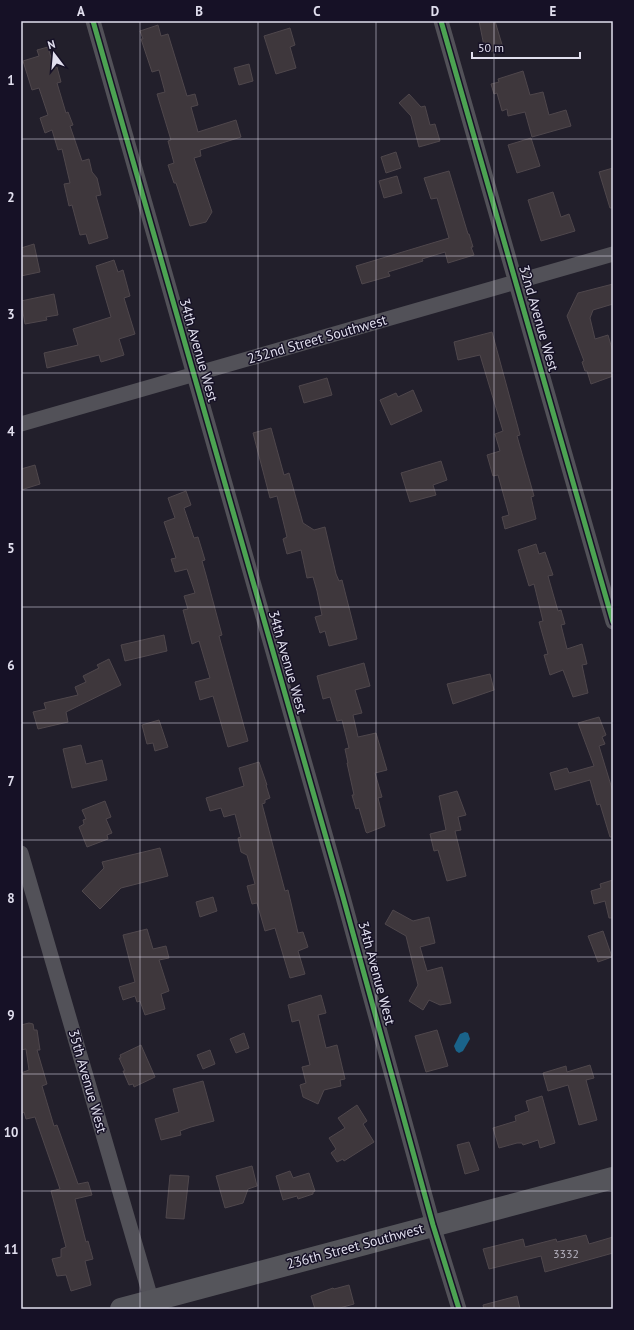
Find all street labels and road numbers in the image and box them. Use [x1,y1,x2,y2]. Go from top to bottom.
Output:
street label: 32nd Avenue West [515,263,563,373]
street label: 34th Avenue West [176,296,222,404]
street label: 232nd Street Southwest [245,310,389,368]
street label: 34th Avenue West [265,608,311,716]
street label: 34th Avenue West [354,919,400,1027]
street label: 35th Avenue West [65,1027,111,1135]
street label: 236th Street Southwest [284,1219,426,1273]

